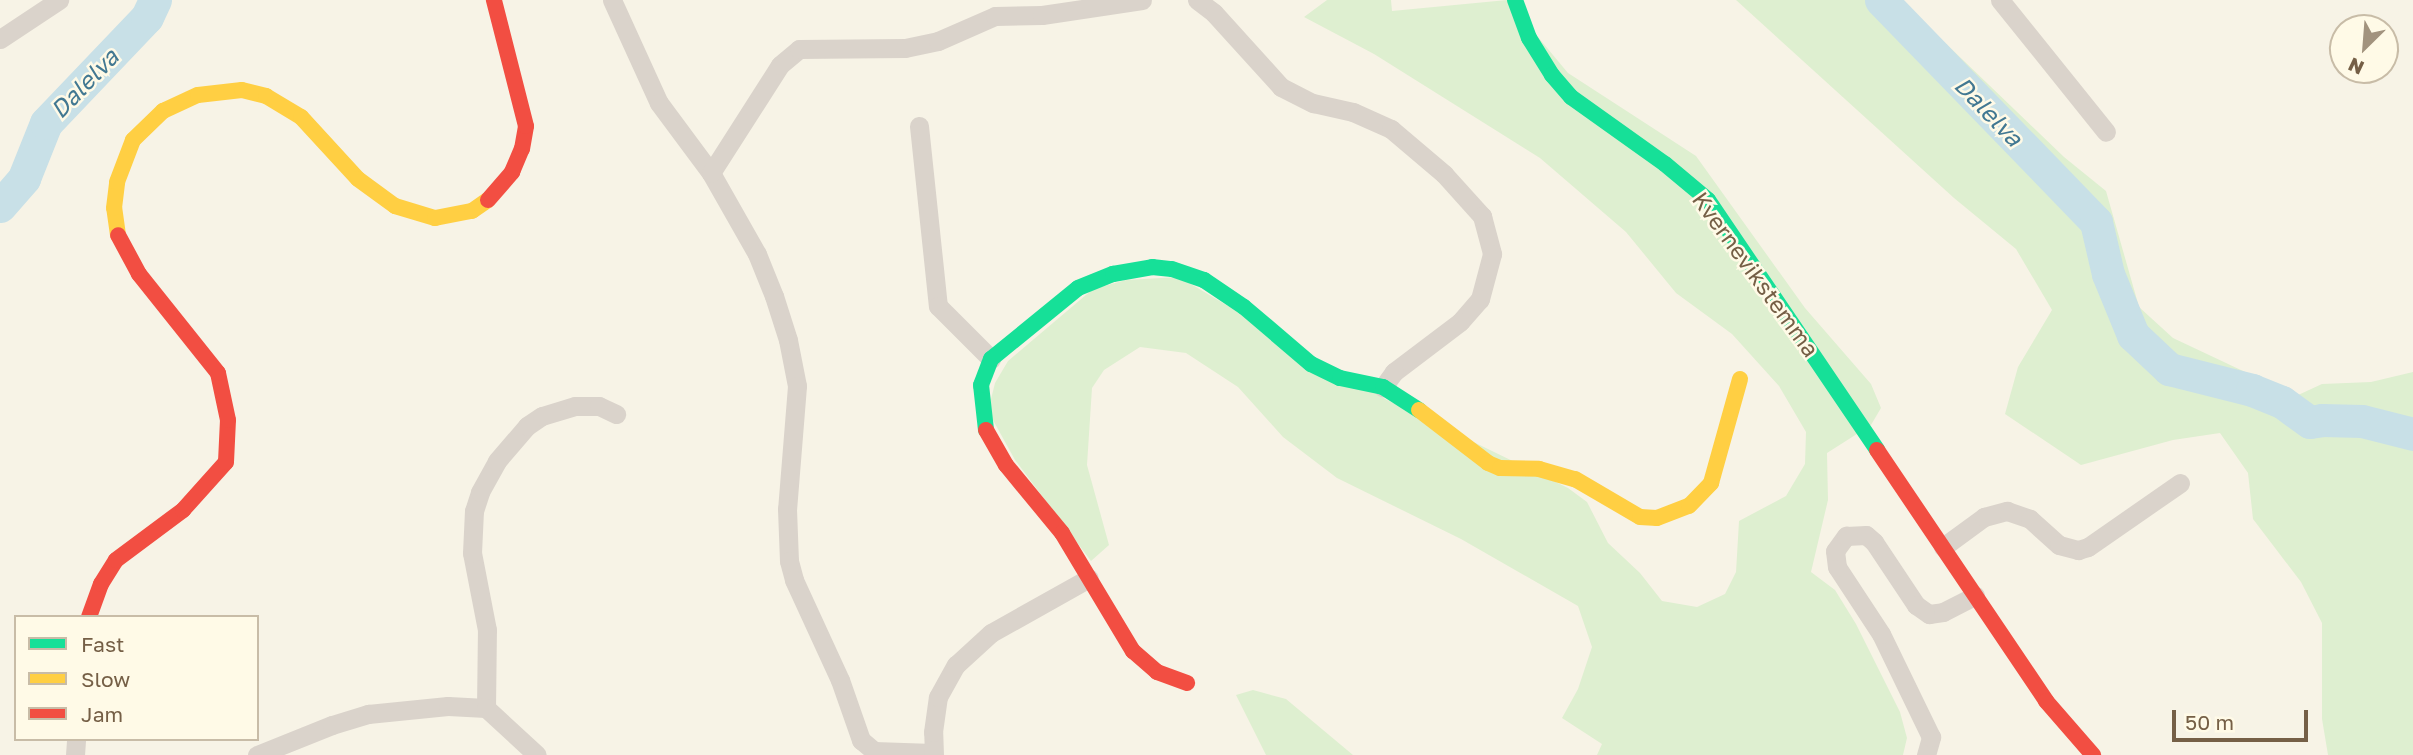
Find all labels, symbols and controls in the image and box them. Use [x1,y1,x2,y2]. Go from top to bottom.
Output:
north arrow [2329,14,2399,84]
water label: Dalelva [44,42,124,124]
text: N [2344,53,2367,80]
water label: Dalelva [1949,70,2029,152]
street label: Kvernevikstemma [1687,186,1825,362]
legend [14,615,259,741]
text: Fast [81,631,124,657]
text: Slow [81,666,130,692]
scale bar [2175,696,2312,740]
text: Jam [81,701,123,727]
text: 50 m [2185,709,2234,735]

